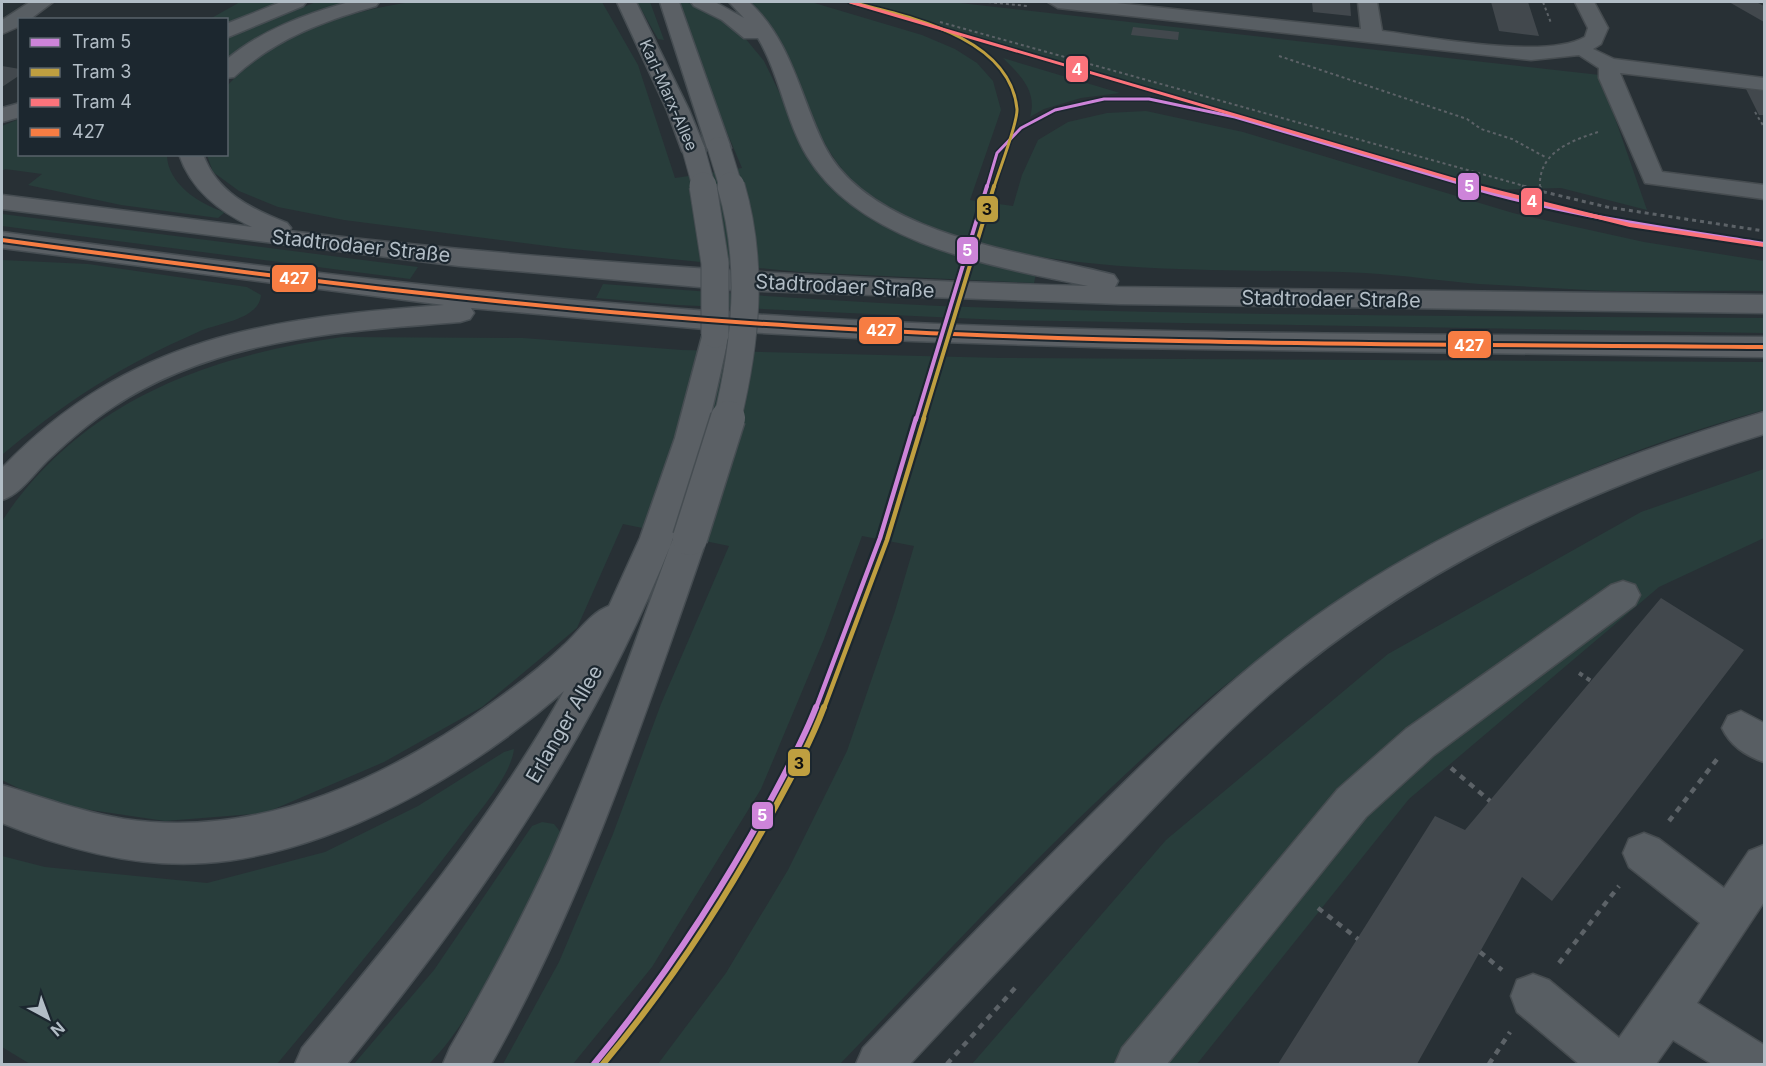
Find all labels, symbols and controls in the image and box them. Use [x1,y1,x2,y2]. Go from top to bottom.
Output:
legend [18,18,228,156]
text: Tram 5 [72,31,131,52]
street label: Karl-Marx-Allee [636,36,702,154]
line badge: 4 [1065,55,1089,83]
text: 4 [1072,59,1083,79]
text: Tram 3 [72,61,131,82]
text: Tram 4 [72,91,132,112]
text: 427 [72,121,105,142]
line badge: 5 [1457,172,1480,201]
text: 5 [1464,176,1474,196]
line badge: 4 [1520,187,1543,216]
text: 4 [1527,191,1538,211]
line badge: 3 [976,195,999,223]
text: 3 [982,199,992,219]
street label: Stadtrodaer Straße [271,225,451,267]
line badge: 5 [956,236,979,265]
text: 5 [962,240,972,260]
line badge: 427 [271,264,317,293]
text: 427 [279,268,309,288]
street label: Stadtrodaer Straße [755,269,935,303]
street label: Stadtrodaer Straße [1241,285,1421,313]
line badge: 427 [858,316,903,345]
text: 427 [866,320,896,340]
line badge: 427 [1447,330,1492,359]
text: 427 [1454,335,1484,355]
street label: Erlanger Allee [521,661,607,787]
line badge: 3 [787,748,811,777]
text: 3 [794,753,804,773]
line badge: 5 [751,801,774,830]
text: 5 [757,805,767,825]
north arrow [18,988,78,1048]
text: N [47,1018,69,1041]

